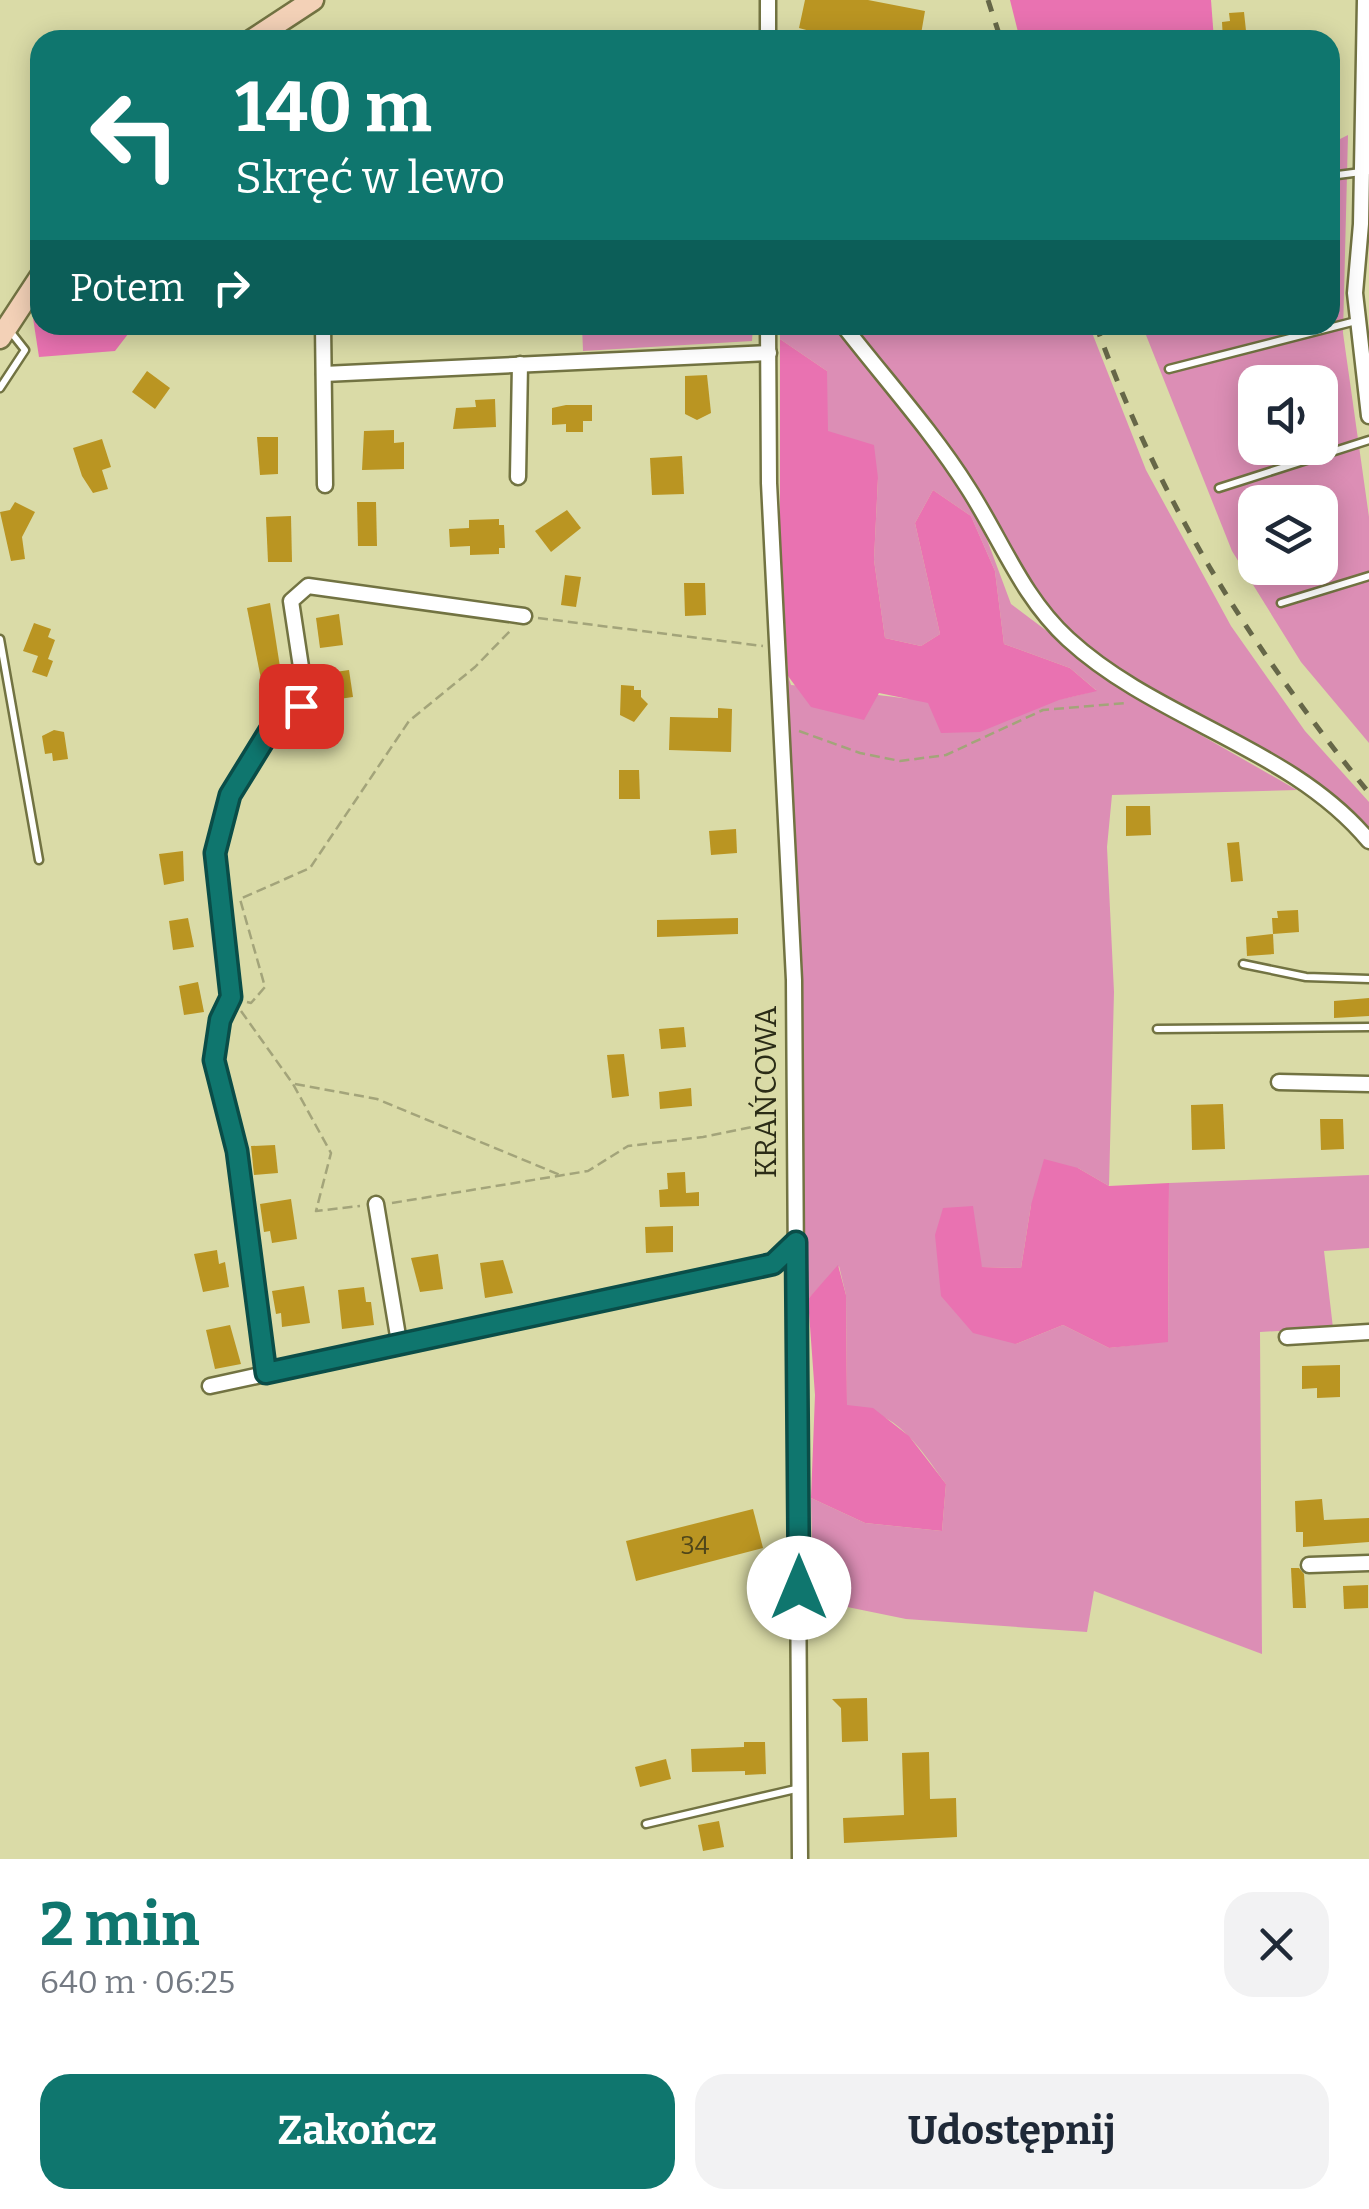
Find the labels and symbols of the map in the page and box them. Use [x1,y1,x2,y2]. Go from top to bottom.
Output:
pin [259,664,344,749]
street label: KRAŃCOWA [747,1005,784,1178]
house number: 34 [681,1531,710,1561]
position arrow [747,1536,851,1640]

